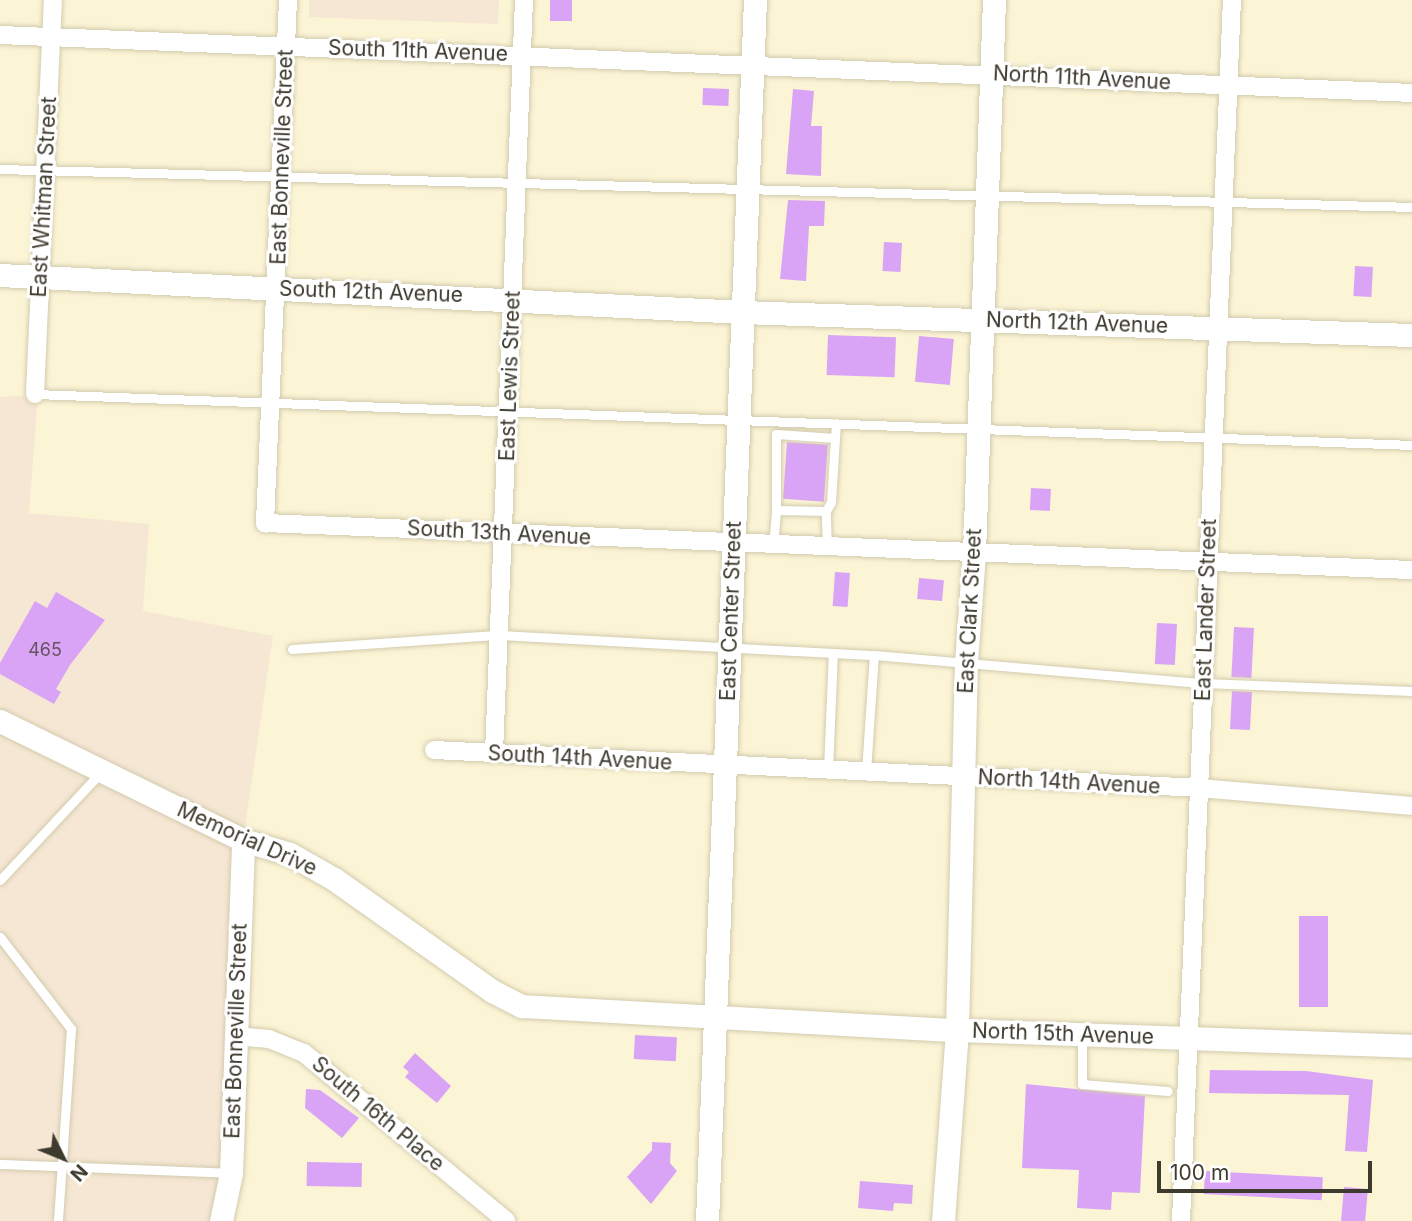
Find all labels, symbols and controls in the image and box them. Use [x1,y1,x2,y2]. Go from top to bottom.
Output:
street label: South 11th Avenue [328,35,508,67]
street label: East Bonneville Street [266,49,298,265]
street label: North 11th Avenue [992,61,1172,95]
street label: East Whitman Street [26,96,62,298]
street label: South 12th Avenue [279,276,463,308]
street label: East Lewis Street [494,290,526,462]
street label: North 12th Avenue [986,307,1168,339]
street label: South 13th Avenue [406,516,592,550]
street label: East Lander Street [1190,518,1222,702]
street label: East Center Street [715,520,747,702]
street label: East Clark Street [953,528,987,694]
house number: 465 [28,639,62,661]
street label: South 14th Avenue [487,741,673,775]
street label: North 14th Avenue [977,765,1161,799]
street label: Memorial Drive [173,797,321,881]
street label: East Bonneville Street [220,923,252,1139]
street label: North 15th Avenue [972,1018,1154,1050]
street label: South 16th Place [307,1051,449,1177]
north arrow [28,1123,98,1193]
scale bar [1160,1148,1375,1192]
text: N [65,1160,92,1186]
text: 100 m [1170,1160,1229,1185]

